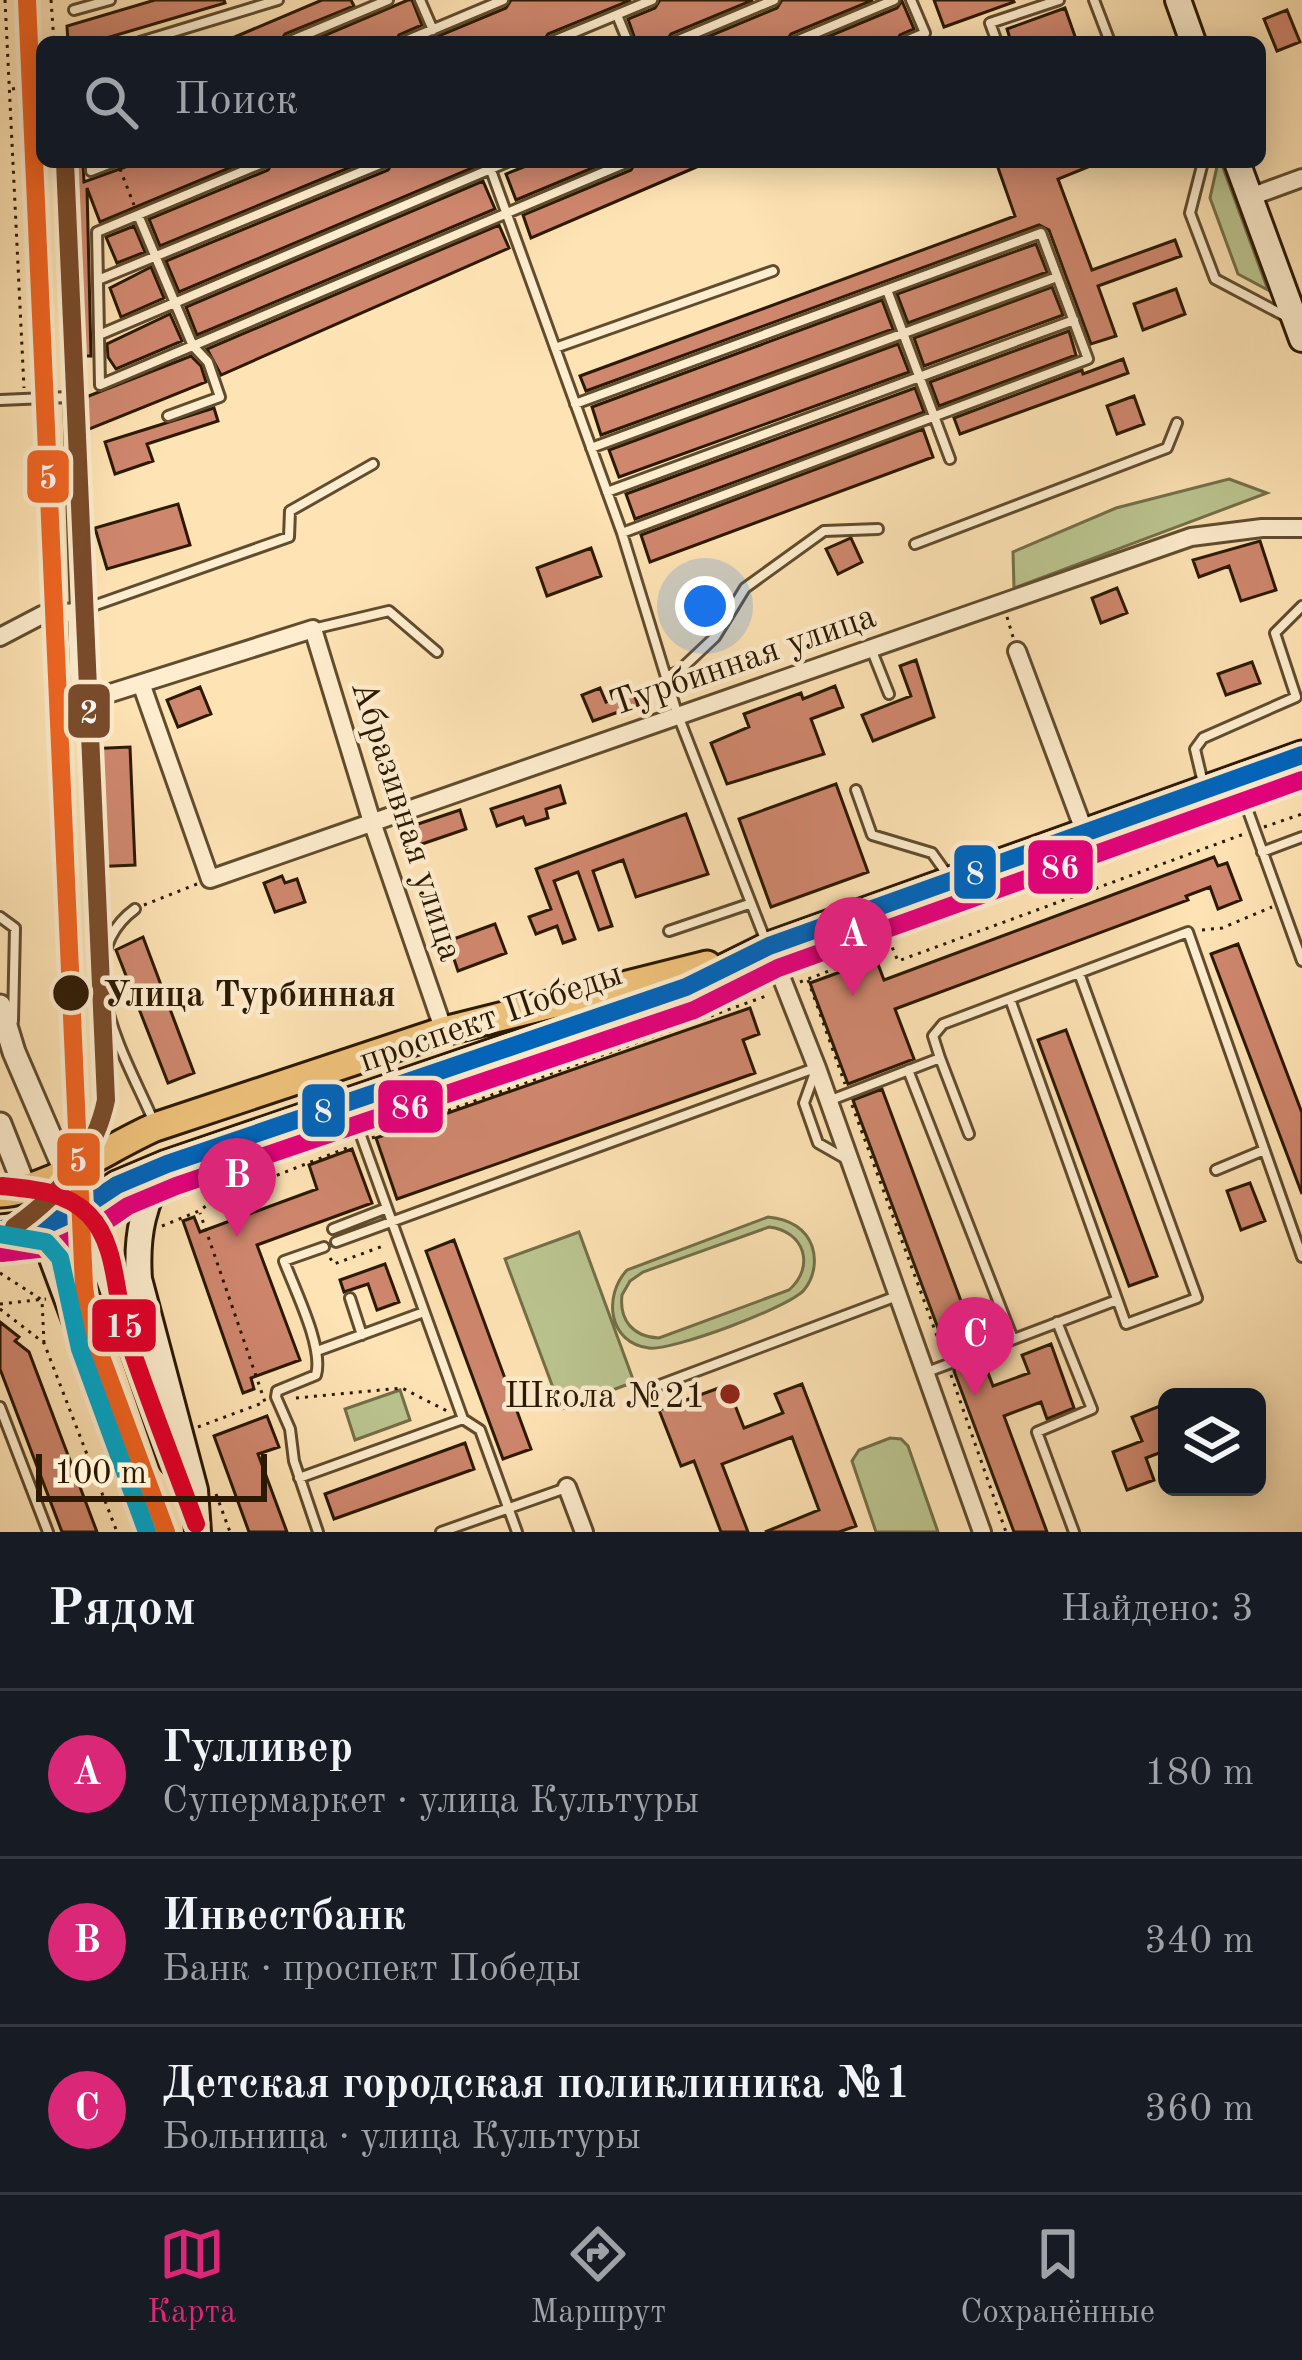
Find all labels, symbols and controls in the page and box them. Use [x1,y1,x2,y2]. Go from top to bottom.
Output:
search box [36,36,1266,168]
icon: search [78,69,144,135]
text: Поиск [174,79,298,124]
line badge: 5 [25,448,71,505]
text: 5 [38,463,58,496]
your location [675,576,735,636]
street label: Турбинная улица [606,599,881,724]
street label: Абразивная улица [343,677,468,966]
line badge: 2 [66,682,112,740]
text: 2 [79,698,99,731]
line badge: 86 [1026,838,1095,896]
line badge: 8 [952,843,998,901]
text: 86 [1041,853,1079,886]
text: 8 [965,859,985,892]
pin: A [814,897,892,996]
street label: проспект Победы [355,957,627,1081]
marker: Улица Турбинная [50,972,92,1014]
place label: Улица Турбинная [103,979,396,1015]
line badge: 86 [376,1078,445,1135]
line badge: 8 [300,1082,347,1139]
text: 86 [391,1093,429,1126]
text: 8 [313,1097,333,1130]
line badge: 5 [55,1131,102,1188]
pin: B [198,1138,276,1237]
text: 5 [68,1146,88,1179]
line badge: 15 [90,1297,158,1354]
pin: C [936,1297,1014,1396]
text: 15 [105,1312,143,1345]
place label: Школа №21 [504,1380,706,1416]
marker: Школа №21 [717,1381,743,1407]
map controls [1158,1388,1266,1496]
button: layers [1158,1388,1266,1496]
scale bar [36,1448,267,1501]
text: 100 m [54,1458,147,1491]
text: Рядом [48,1585,196,1636]
text: Найдено: 3 [1061,1590,1254,1629]
text: Гулливер [162,1727,353,1772]
text: A [72,1754,102,1793]
text: 180 m [1144,1754,1254,1793]
text: Супермаркет · улица Культуры [162,1782,699,1821]
text: Инвестбанк [162,1895,406,1940]
text: B [73,1922,101,1961]
text: 340 m [1144,1922,1254,1961]
text: Банк · проспект Победы [162,1950,581,1989]
text: Детская городская поликлиника №1 [162,2063,911,2108]
text: C [74,2090,100,2129]
text: 360 m [1144,2090,1254,2129]
text: Больница · улица Культуры [162,2118,641,2157]
tab: Карта [147,2221,236,2334]
tab: Маршрут [531,2221,666,2334]
tab: Сохранённые [960,2221,1155,2334]

